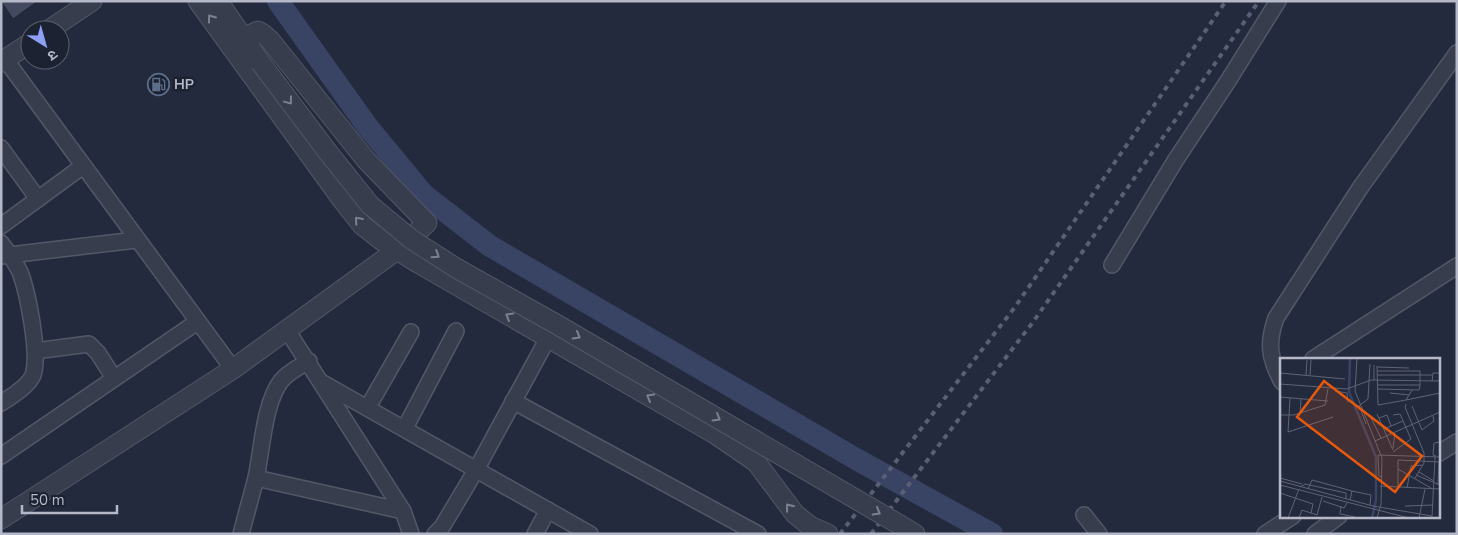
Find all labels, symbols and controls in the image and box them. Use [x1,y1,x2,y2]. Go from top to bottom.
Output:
one-way arrow [207,15,217,24]
north arrow [20,20,70,70]
text: उ [43,45,62,66]
fuel station icon: HP [146,72,170,96]
place label: HP [174,75,194,94]
one-way arrow [284,95,292,104]
one-way arrow [356,217,364,226]
one-way arrow [431,249,440,258]
one-way arrow [505,313,514,323]
one-way arrow [572,329,581,339]
inset map [1280,358,1440,518]
one-way arrow [646,393,655,403]
one-way arrow [712,412,721,422]
scale bar [22,482,118,514]
text: 50 m [30,490,65,510]
one-way arrow [785,503,794,512]
one-way arrow [872,506,881,516]

